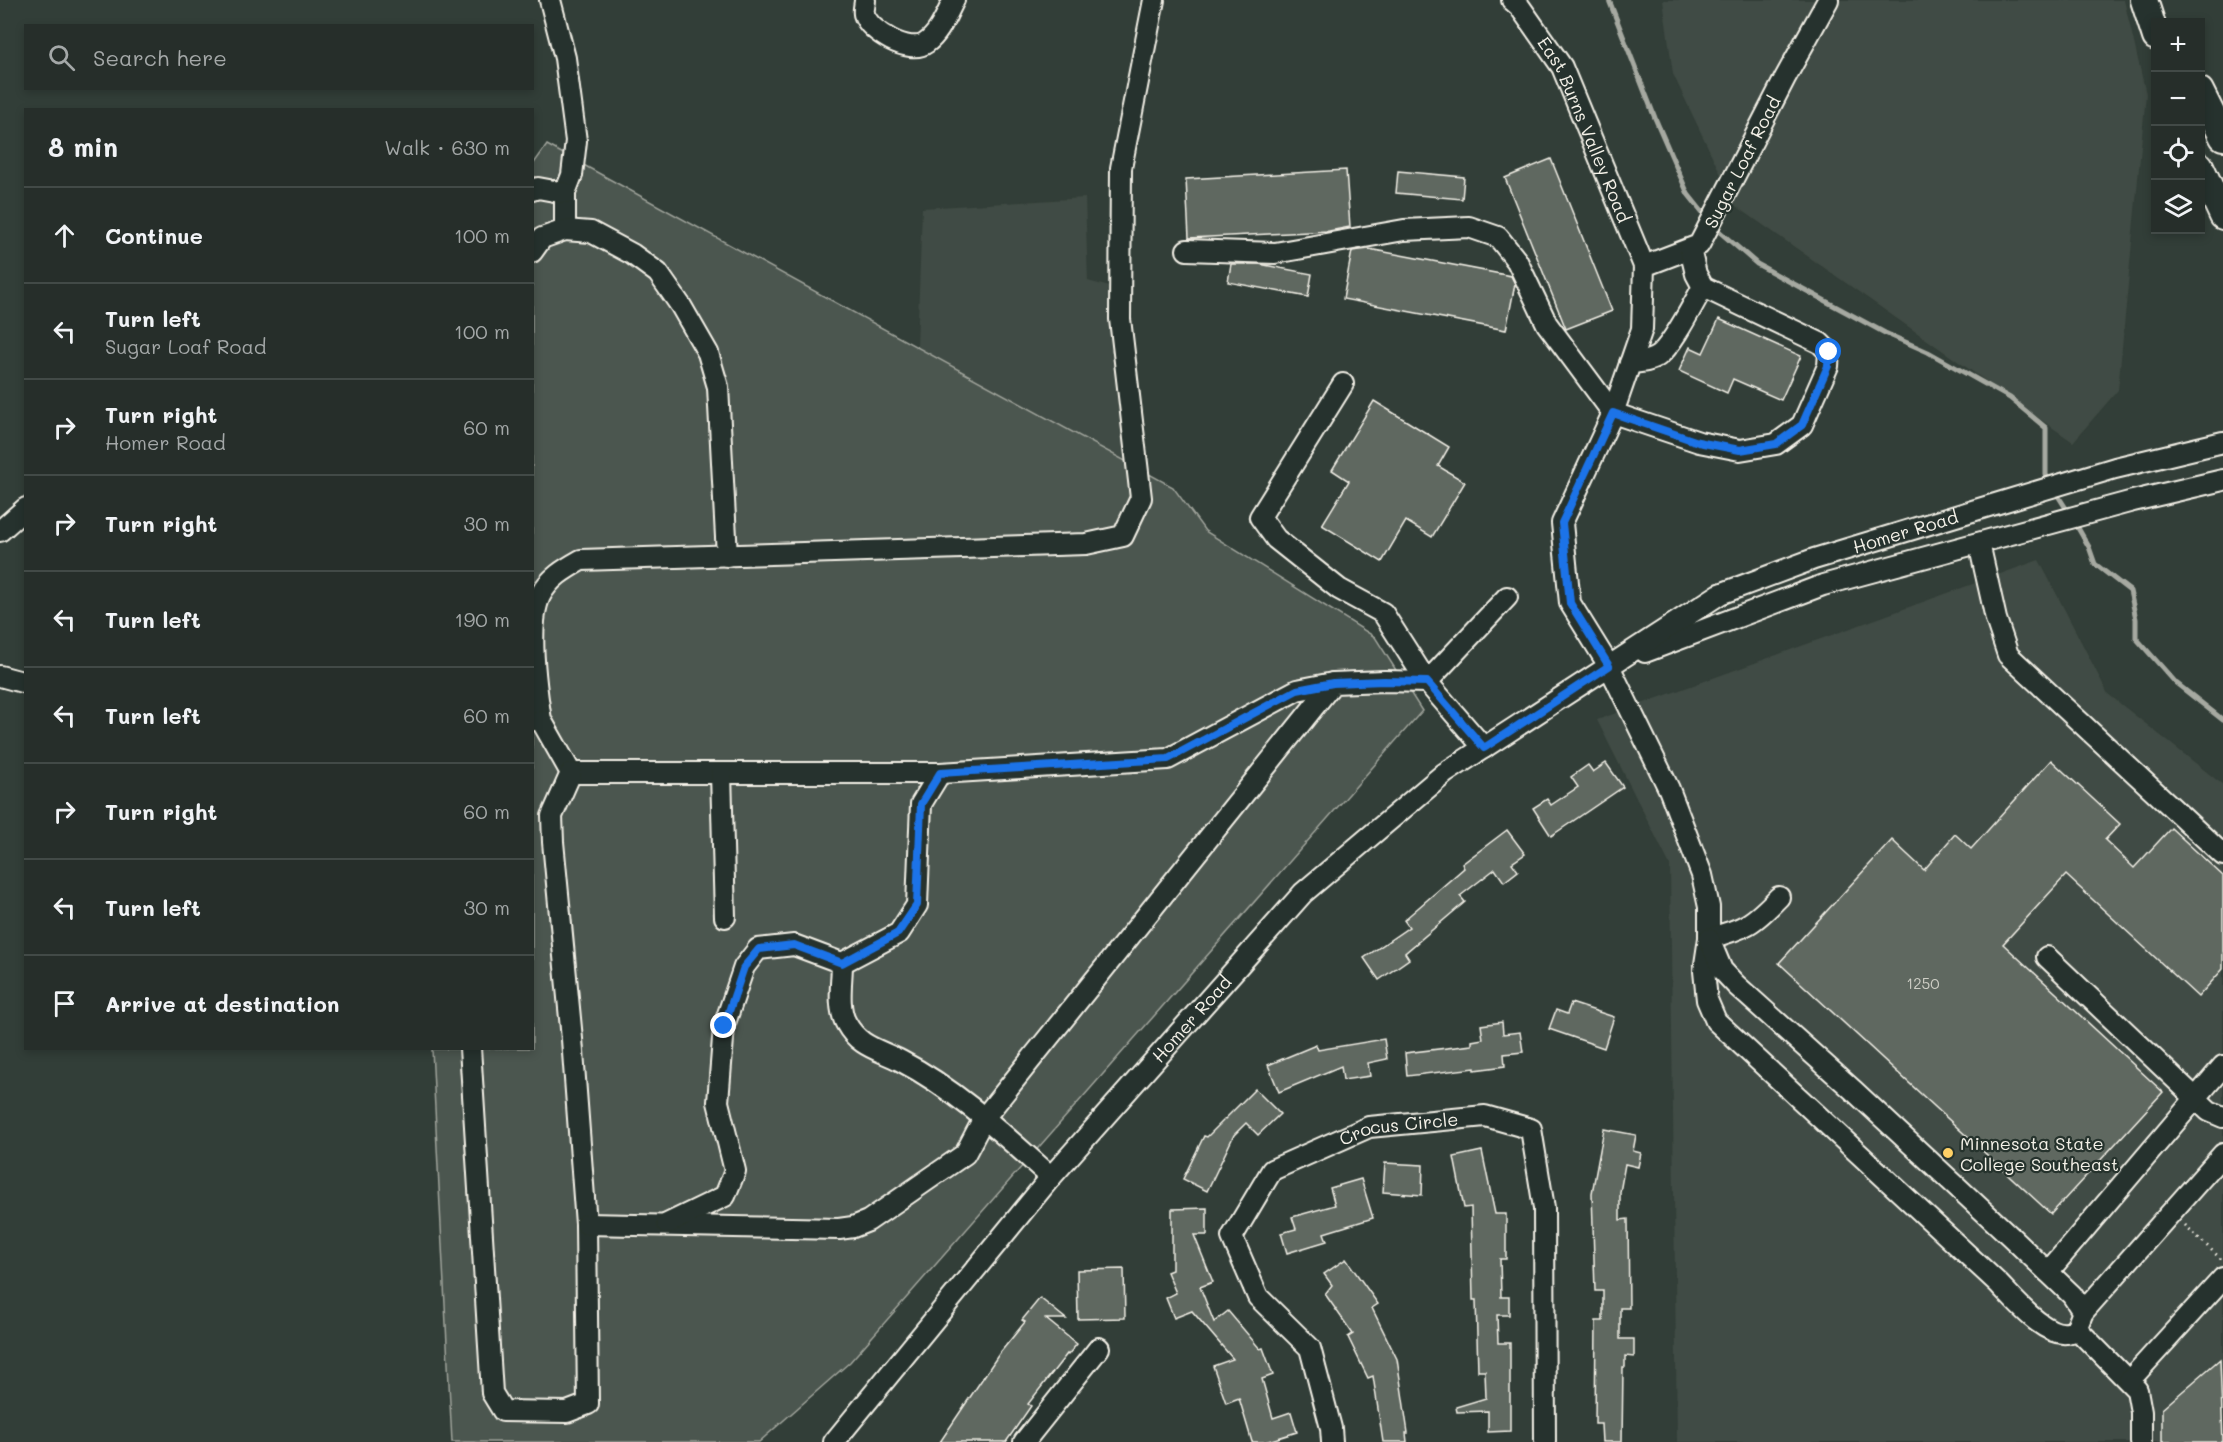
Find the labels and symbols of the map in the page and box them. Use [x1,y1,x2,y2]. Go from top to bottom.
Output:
street label: East Burns Valley Road [1532,32,1637,226]
street label: Sugar Loaf Road [1698,92,1786,232]
route start [1815,338,1841,364]
street label: Homer Road [1850,504,1961,559]
street label: Homer Road [1146,970,1236,1067]
house number: 1250 [1906,973,1940,993]
route end [710,1012,736,1038]
street label: Crocus Circle [1335,1107,1459,1151]
place label: Minnesota State College Southeast [1960,1131,2119,1176]
marker: Minnesota State College Southeast [1941,1146,1955,1160]

